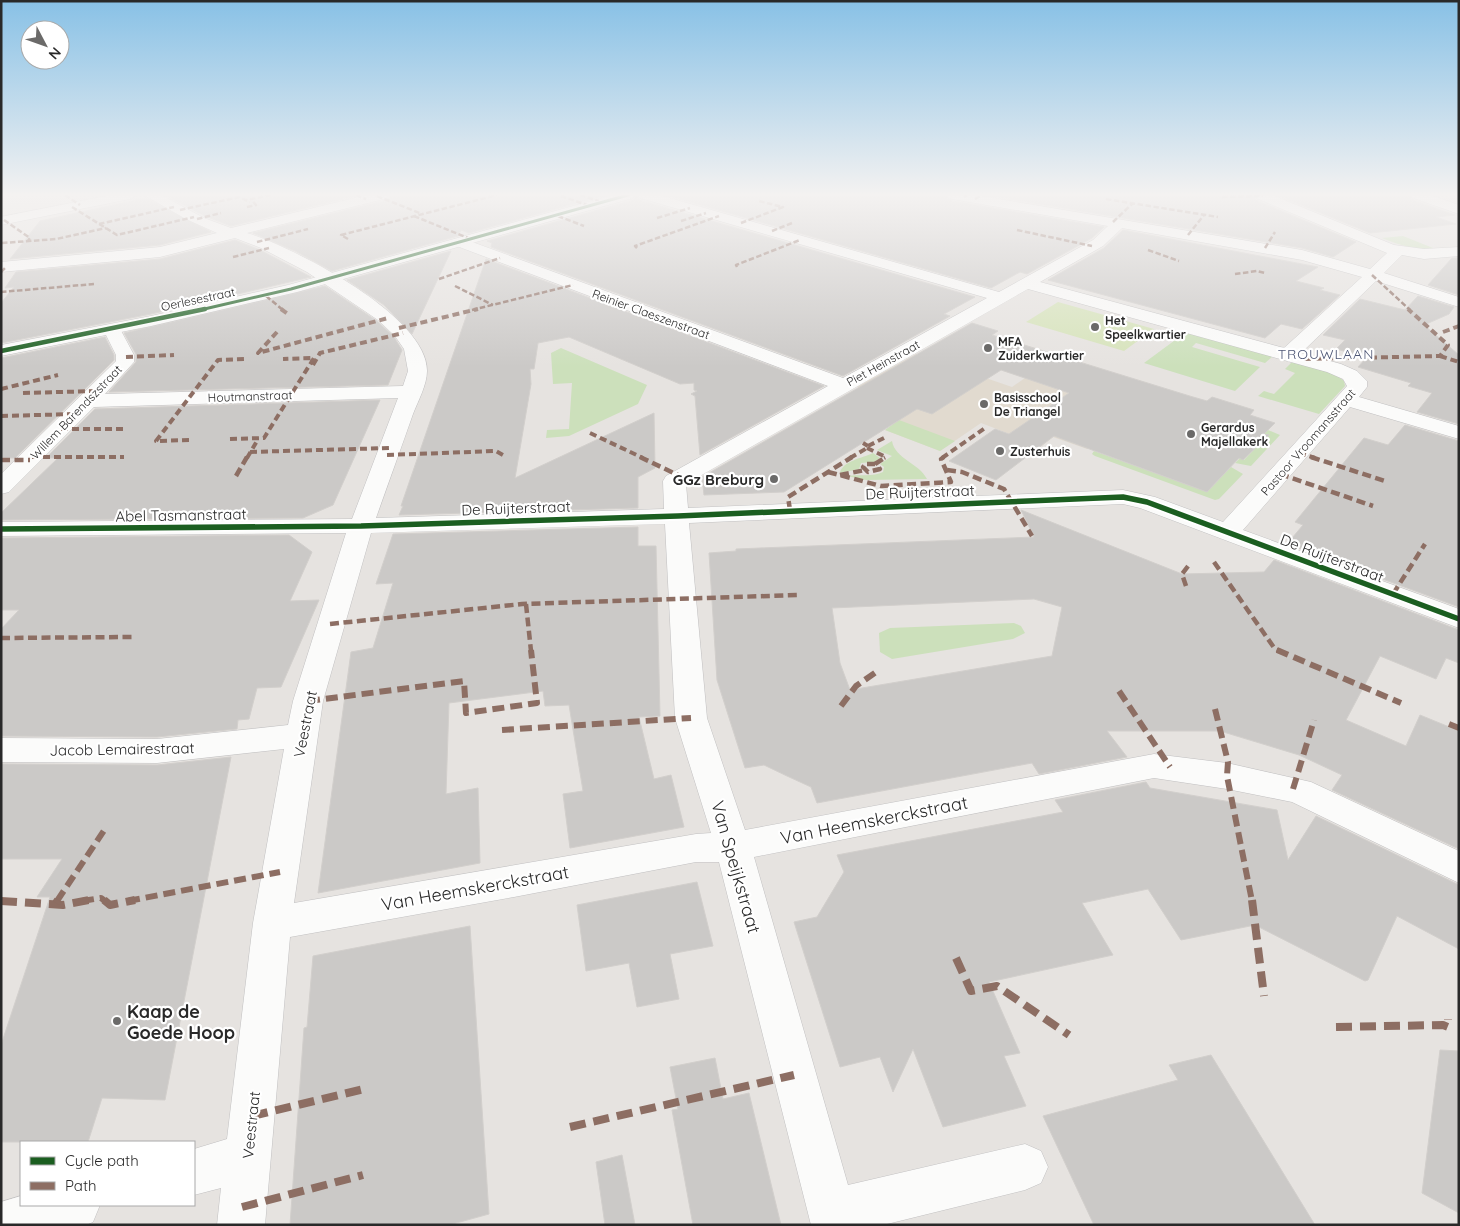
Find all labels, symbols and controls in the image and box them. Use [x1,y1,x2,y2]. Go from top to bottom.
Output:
north arrow [20,20,70,70]
text: N [45,44,65,63]
street label: Oerlesestraat [160,284,236,314]
street label: Reinier Claeszenstraat [590,286,712,342]
place label: Het Speelkwartier [1105,313,1186,342]
marker: Het Speelkwartier [1089,321,1101,333]
place label: MFA Zuiderkwartier [998,334,1084,363]
street label: Piet Heinstraat [844,337,922,389]
marker: MFA Zuiderkwartier [982,342,994,354]
district label: TROUWLAAN [1278,345,1374,363]
street label: Willem Barendszstraat [27,362,125,462]
street label: Pastoor Vroomansstraat [1257,385,1359,499]
street label: Houtmanstraat [207,387,293,405]
place label: Basisschool De Triangel [994,390,1061,419]
marker: Basisschool De Triangel [978,398,990,410]
place label: Gerardus Majellakerk [1201,420,1269,449]
marker: Gerardus Majellakerk [1185,428,1197,440]
place label: Zusterhuis [1010,444,1071,459]
marker: Zusterhuis [994,445,1006,457]
place label: GGz Breburg [673,470,764,489]
marker: GGz Breburg [768,473,780,485]
street label: De Ruijterstraat [865,481,975,503]
street label: De Ruijterstraat [461,497,571,519]
street label: Abel Tasmanstraat [115,504,247,526]
street label: De Ruijterstraat [1277,529,1387,587]
street label: Veestraat [289,689,321,759]
street label: Jacob Lemairestraat [49,738,195,760]
street label: Van Heemskerckstraat [778,791,970,849]
street label: Van Speijkstraat [706,798,766,936]
street label: Van Heemskerckstraat [379,860,571,916]
place label: Kaap de Goede Hoop [127,1000,235,1044]
marker: Kaap de Goede Hoop [111,1015,123,1027]
street label: Veestraat [238,1090,264,1160]
legend [20,1141,195,1206]
text: Cycle path [65,1151,139,1170]
text: Path [65,1176,97,1195]

